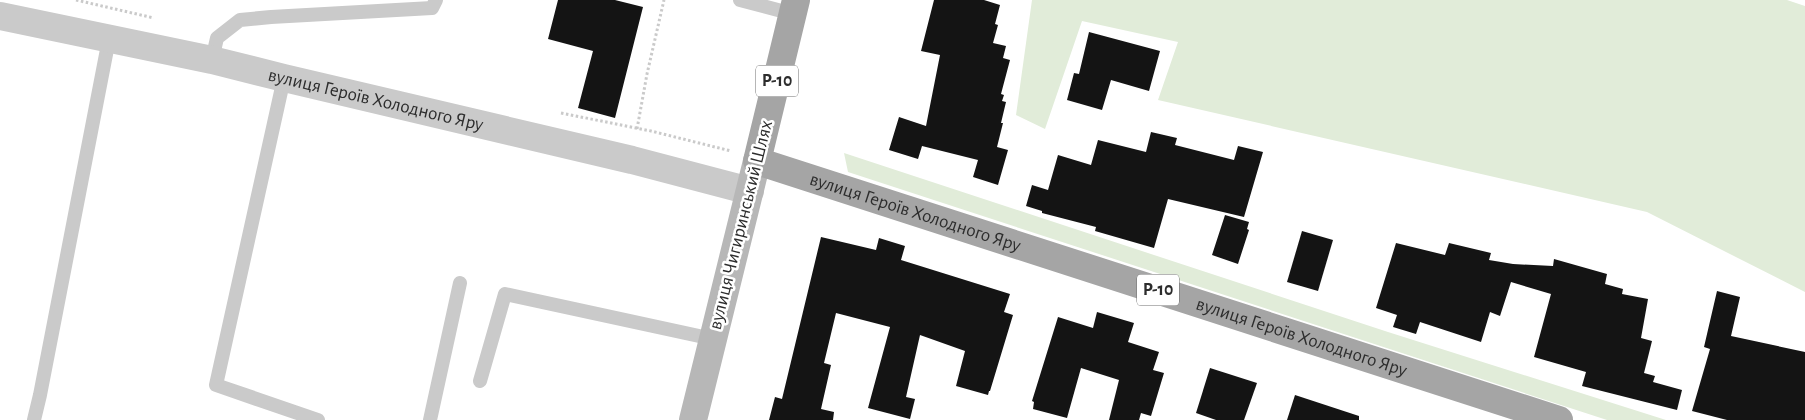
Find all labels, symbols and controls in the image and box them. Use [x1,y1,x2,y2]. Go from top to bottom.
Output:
street label: вулиця Героїв Холодного Яру [266,65,485,134]
road number: Р-10 [756,66,798,96]
street label: вулиця Чигиринський Шлях [706,118,776,332]
street label: вулиця Героїв Холодного Яру [807,169,1023,255]
road number: Р-10 [1137,274,1179,306]
street label: вулиця Героїв Холодного Яру [1194,294,1410,380]

